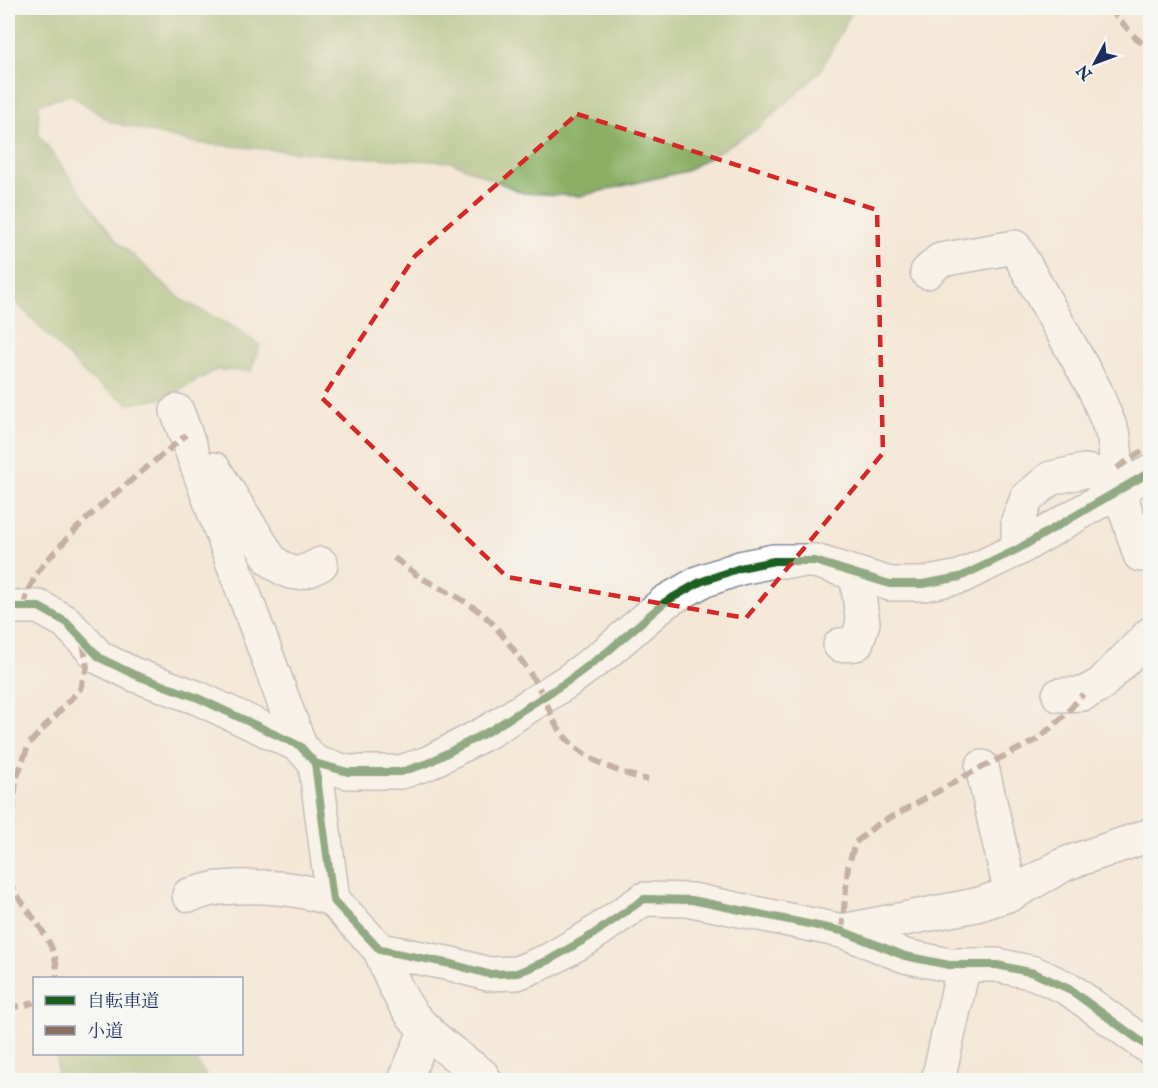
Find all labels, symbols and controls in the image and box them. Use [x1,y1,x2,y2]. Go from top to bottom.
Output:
north arrow [1065,33,1125,93]
text: N [1073,60,1098,84]
legend [33,977,243,1055]
text: 自転車道 [87,991,159,1014]
text: 小道 [87,1021,123,1044]

